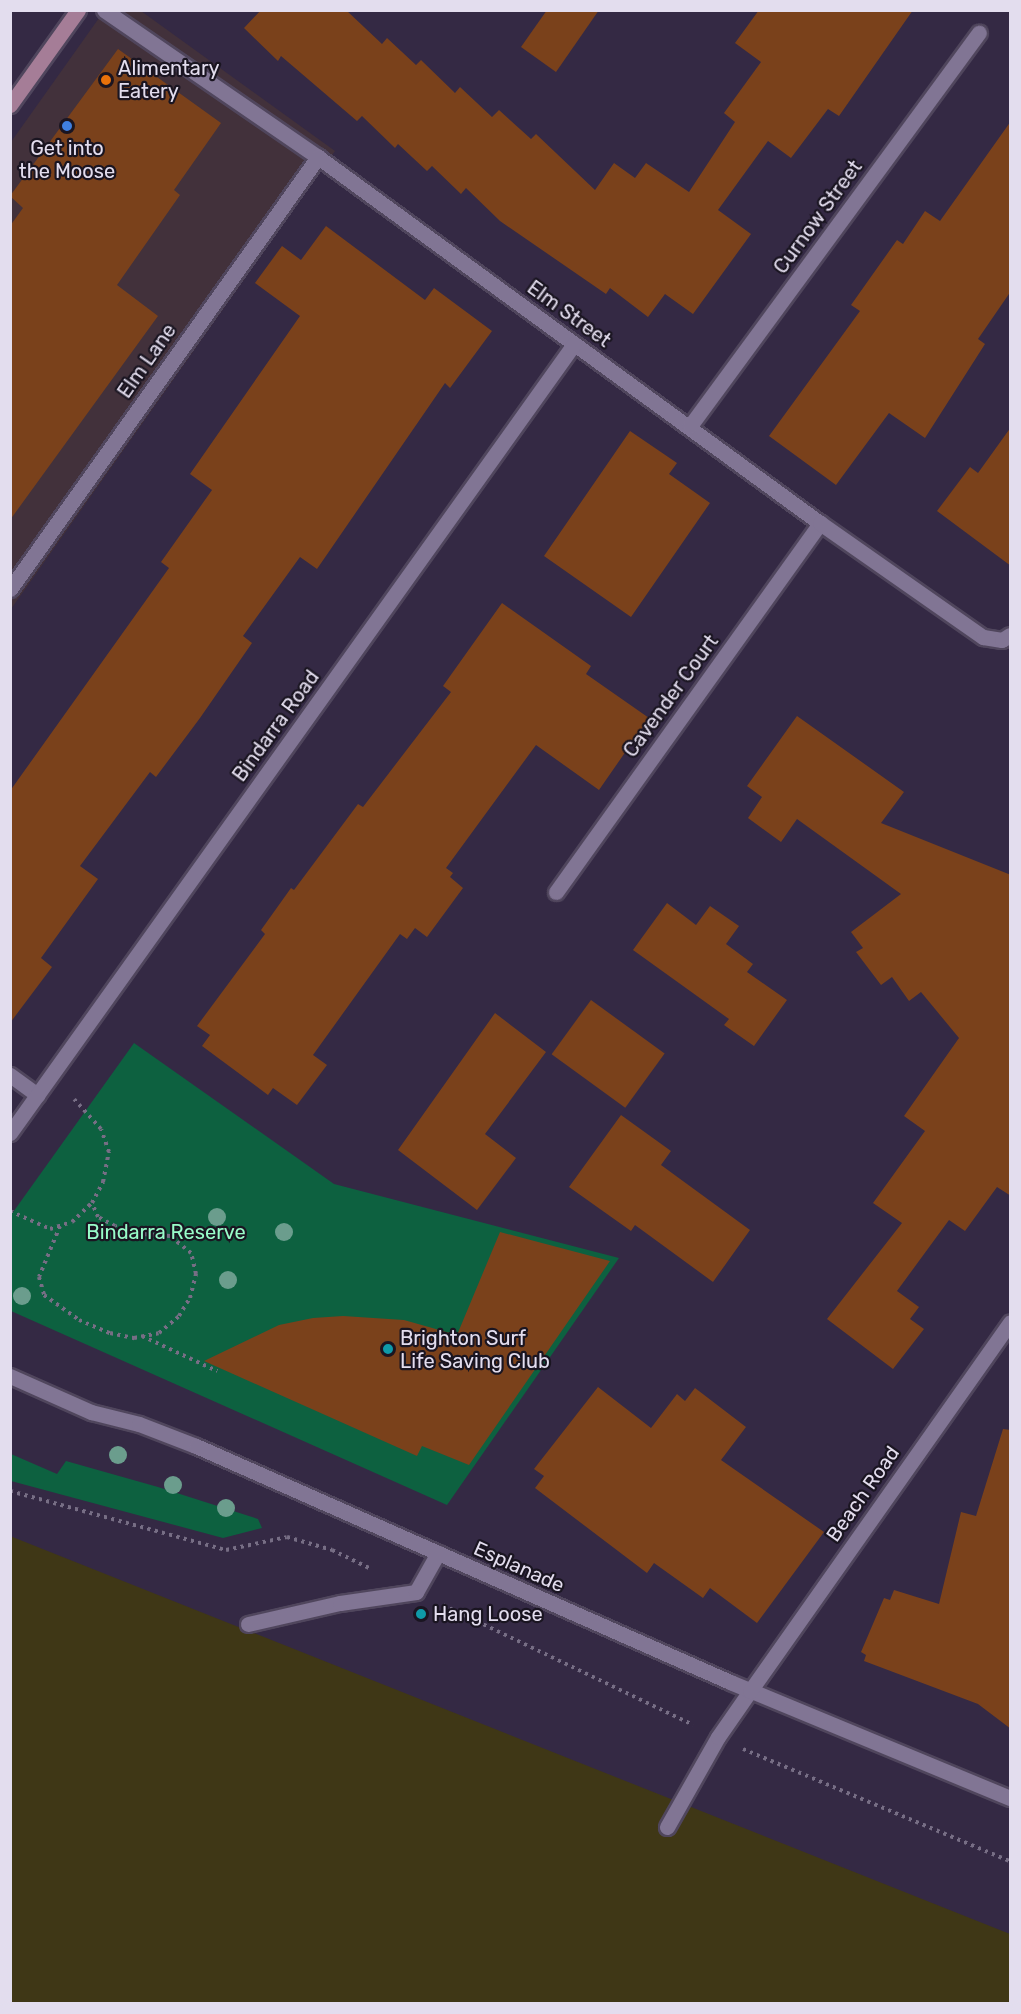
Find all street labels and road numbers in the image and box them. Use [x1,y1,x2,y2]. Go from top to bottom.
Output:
street label: Curnow Street [769,155,867,279]
street label: Elm Street [523,276,615,352]
street label: Elm Lane [113,319,181,403]
street label: Cavender Court [618,630,724,762]
street label: Bindarra Road [228,666,324,786]
street label: Beach Road [821,1442,905,1546]
street label: Esplanade [470,1536,568,1598]

